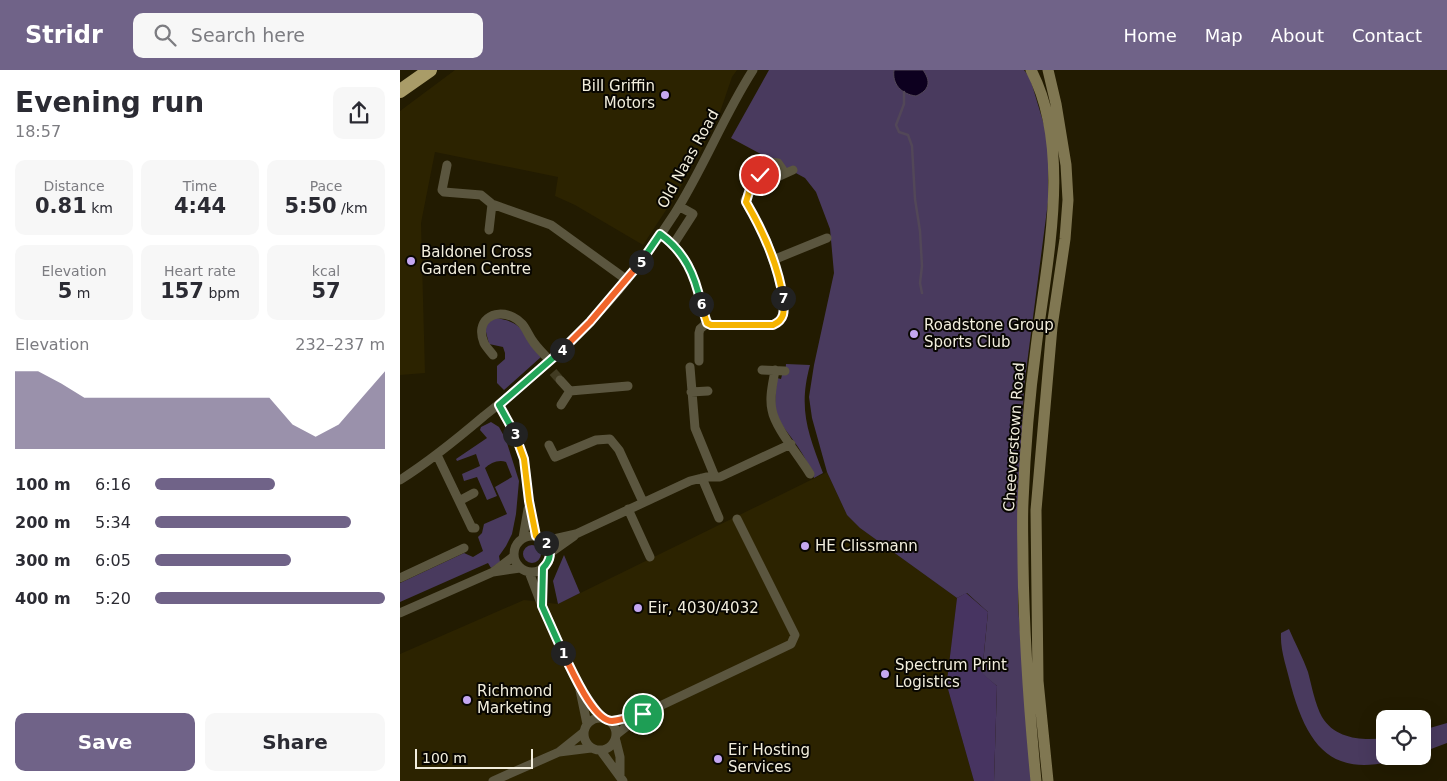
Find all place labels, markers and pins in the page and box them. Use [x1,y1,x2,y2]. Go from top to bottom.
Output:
place label: Bill Griffin Motors [581,77,655,112]
marker: Bill Griffin Motors [659,89,671,101]
pin [739,154,781,196]
place label: Baldonel Cross Garden Centre [421,243,532,278]
pin: 5 [628,250,654,274]
marker: Baldonel Cross Garden Centre [405,255,417,267]
pin: 7 [770,286,796,310]
pin: 6 [688,292,714,316]
place label: Roadstone Group Sports Club [924,316,1054,351]
marker: Roadstone Group Sports Club [908,328,920,340]
pin: 4 [550,338,574,362]
pin: 3 [502,422,528,446]
pin: 2 [534,530,558,556]
place label: HE Clissmann [815,537,918,555]
marker: HE Clissmann [799,540,811,552]
place label: Eir, 4030/4032 [648,599,759,617]
marker: Eir, 4030/4032 [632,602,644,614]
pin: 1 [550,640,576,666]
place label: Spectrum Print Logistics [895,656,1007,691]
marker: Spectrum Print Logistics [879,668,891,680]
place label: Richmond Marketing [477,682,552,717]
pin [622,693,664,735]
marker: Richmond Marketing [461,694,473,706]
place label: Eir Hosting Services [728,741,810,776]
marker: Eir Hosting Services [712,753,724,765]

